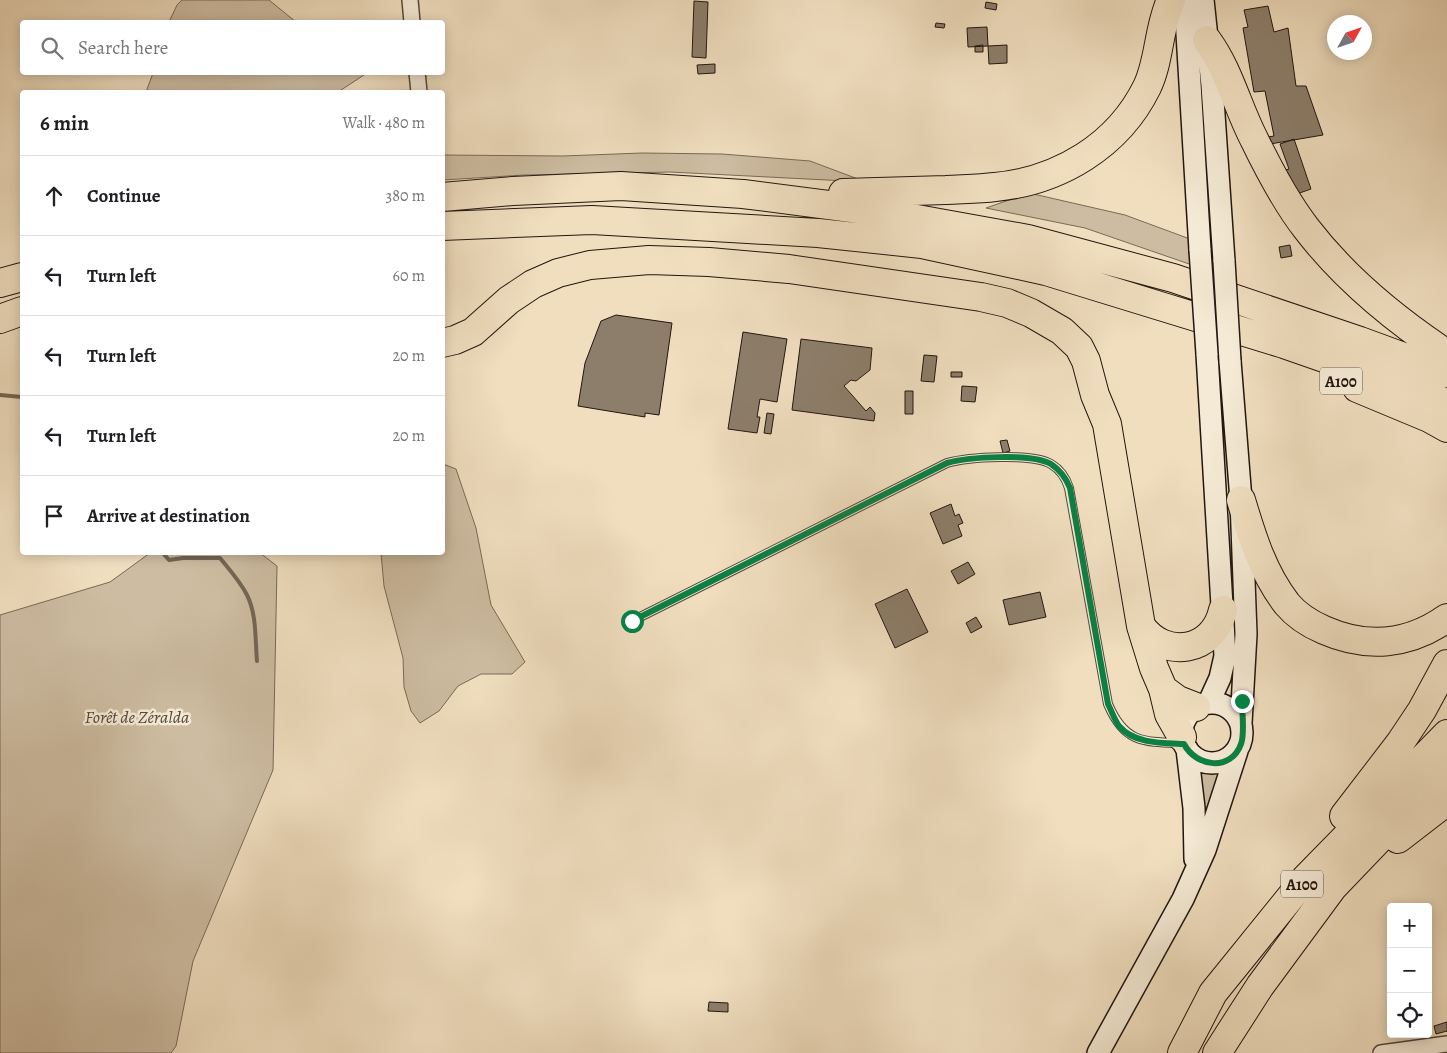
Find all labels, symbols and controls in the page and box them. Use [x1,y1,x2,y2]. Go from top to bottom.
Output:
north arrow [1327,15,1372,60]
search box [20,20,445,75]
icon: search [38,34,66,62]
text: Search here [78,35,168,61]
text: 6 min [40,109,89,137]
text: Walk · 480 m [343,112,425,134]
icon: ahead [40,182,68,210]
text: Continue [87,183,161,209]
text: 380 m [386,185,425,207]
icon: left [40,262,68,290]
text: Turn left [87,263,156,289]
text: 60 m [393,265,425,287]
icon: left [40,342,68,370]
text: Turn left [87,343,156,369]
text: 20 m [392,345,425,367]
road number: A100 [1320,368,1362,394]
icon: left [40,422,68,450]
text: Turn left [87,423,156,449]
text: 20 m [392,425,425,447]
icon: arrive [40,502,68,530]
text: Arrive at destination [87,503,250,529]
route start [621,610,644,633]
route end [1231,690,1254,713]
park label: Forêt de Zéralda [85,705,189,729]
road number: A100 [1281,871,1323,898]
map controls [1387,903,1432,1038]
button: + [1387,903,1432,948]
button: − [1387,948,1432,993]
button: locate [1387,993,1432,1038]

